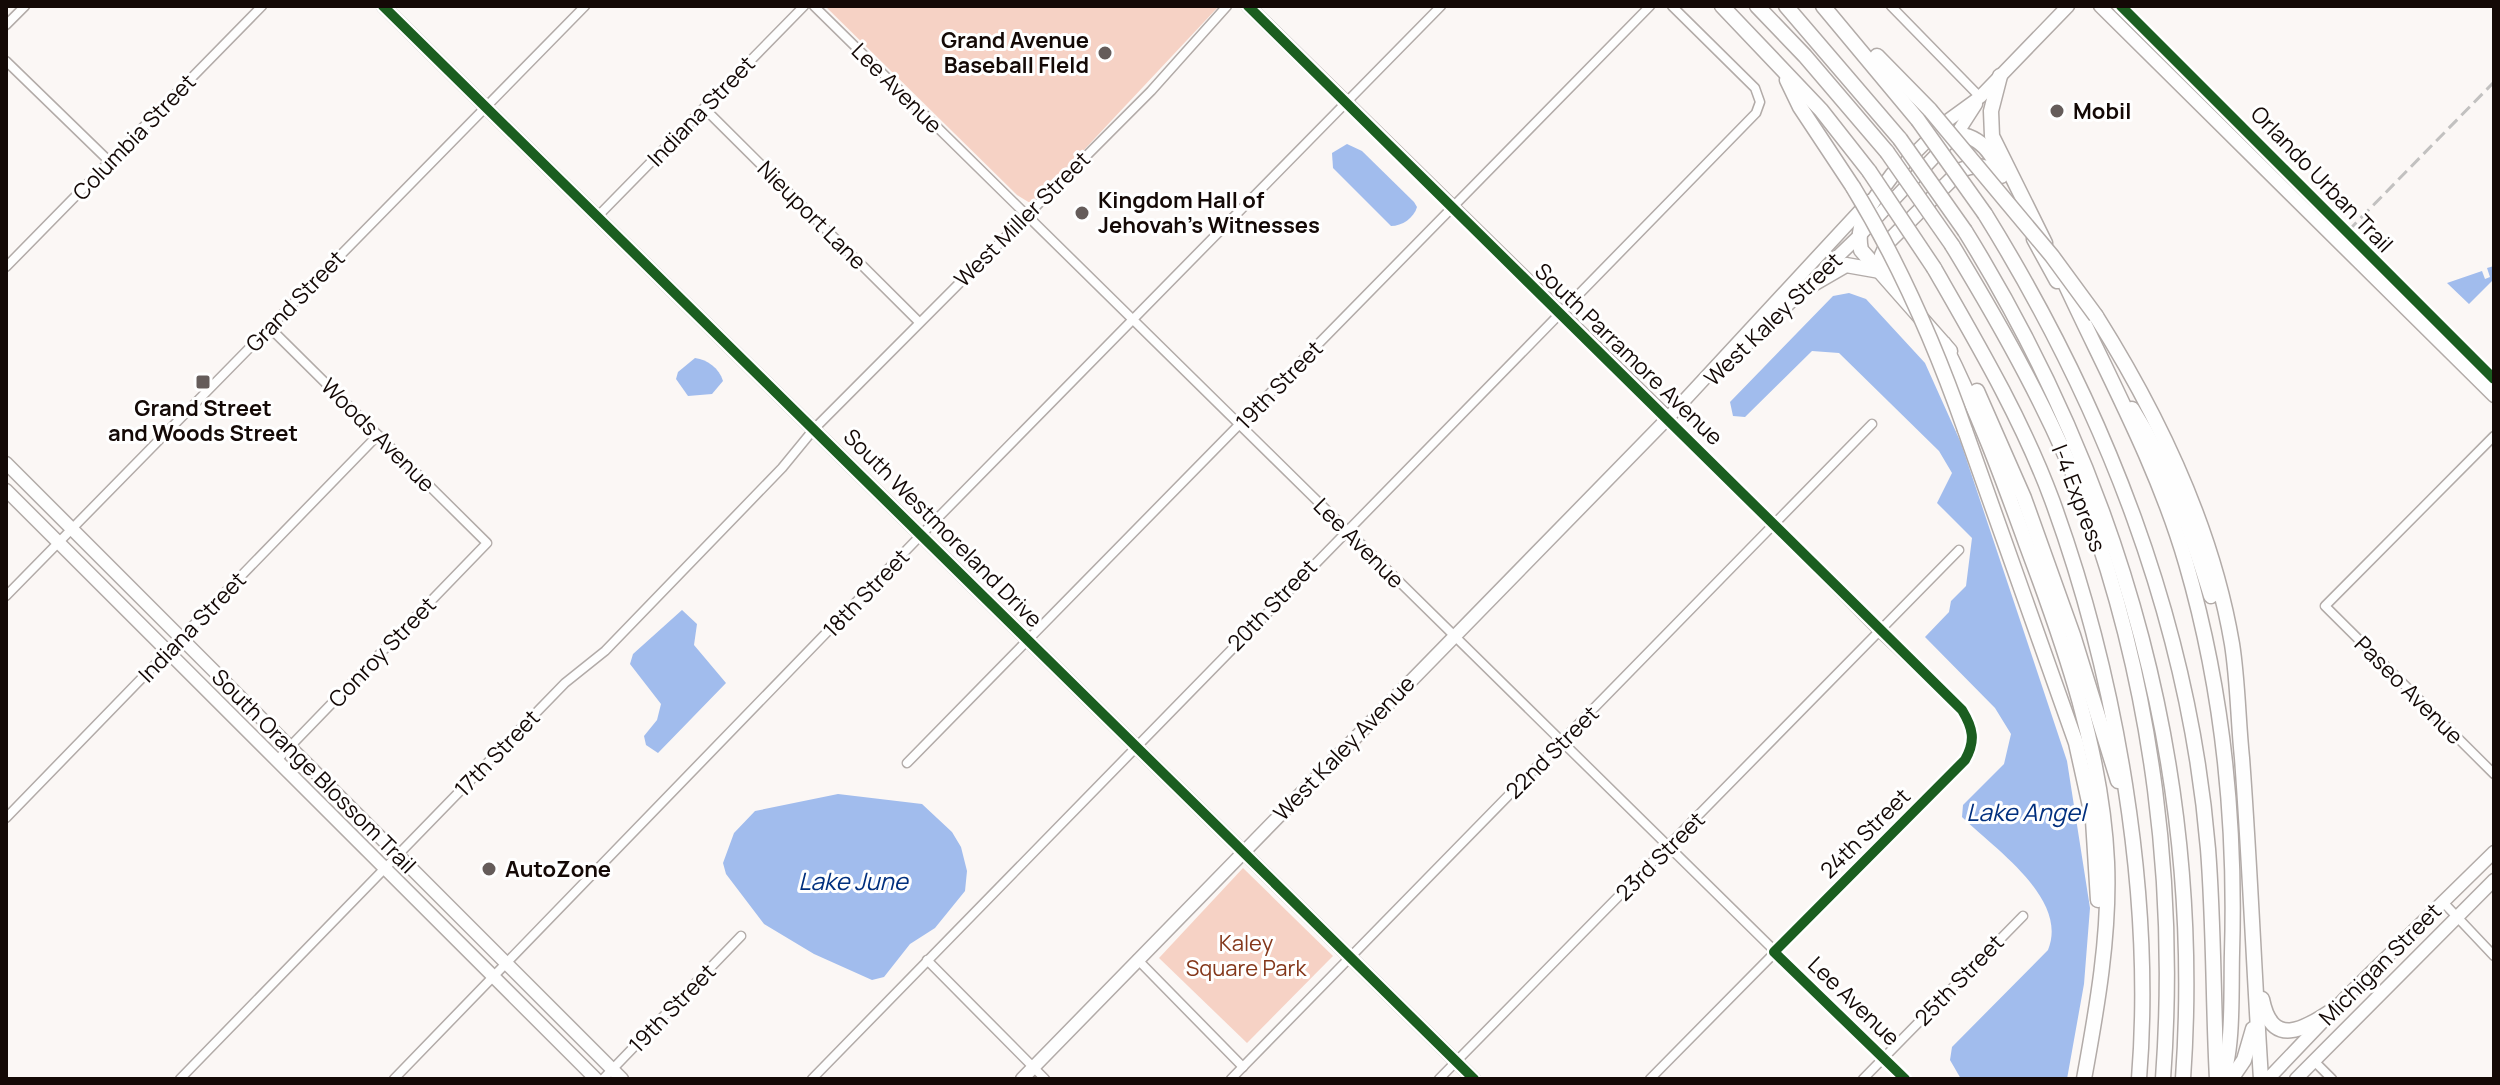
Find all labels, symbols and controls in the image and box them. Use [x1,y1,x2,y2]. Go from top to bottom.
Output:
place label: Grand Avenue Baseball FIeld [941,25,1089,80]
street label: Lee Avenue [845,36,949,140]
marker: Grand Avenue Baseball FIeld [1096,44,1114,62]
street label: Indiana Street [641,49,762,173]
street label: Columbia Street [66,67,202,207]
place label: Mobil [2073,96,2131,126]
street label: Orlando Urban Trail [2244,99,2400,259]
marker: Mobil [2048,102,2066,120]
street label: West Miller Street [948,144,1097,293]
street label: Nieuport Lane [751,154,873,276]
place label: Kingdom Hall of Jehovah's Witnesses [1098,185,1320,240]
marker: Kingdom Hall of Jehovah's Witnesses [1073,204,1091,222]
street label: Grand Street [239,244,351,358]
street label: West Kaley Street [1698,245,1848,393]
street label: South Parramore Avenue [1528,256,1730,452]
street label: 19th Street [1229,334,1329,436]
street label: Woods Avenue [315,372,442,499]
marker: Grand Street and Woods Street [194,373,212,391]
place label: Grand Street and Woods Street [108,393,298,448]
street label: South Westmoreland Drive [837,422,1049,634]
street label: I-4 Express [2045,440,2113,556]
street label: Lee Avenue [1307,491,1411,595]
street label: 18th Street [816,542,916,644]
street label: 20th Street [1221,552,1324,657]
street label: Indiana Street [132,565,253,689]
street label: Conroy Street [322,590,442,714]
street label: Paseo Avenue [2348,629,2470,751]
street label: South Orange Blossom Trail [205,662,423,880]
street label: West Kaley Avenue [1267,669,1421,827]
street label: 22nd Street [1499,699,1605,805]
street label: 17th Street [448,703,546,803]
street label: 24th Street [1813,781,1917,885]
water label: Lake Angel [1966,795,2089,828]
street label: 23rd Street [1609,805,1711,907]
place label: AutoZone [505,854,611,884]
marker: AutoZone [480,860,498,878]
water label: Lake June [798,864,910,897]
street label: Michigan Street [2312,896,2448,1032]
park label: Kaley Square Park [1186,928,1307,983]
street label: 25th Street [1908,928,2010,1032]
street label: Lee Avenue [1802,950,1906,1052]
street label: 19th Street [622,957,722,1059]

